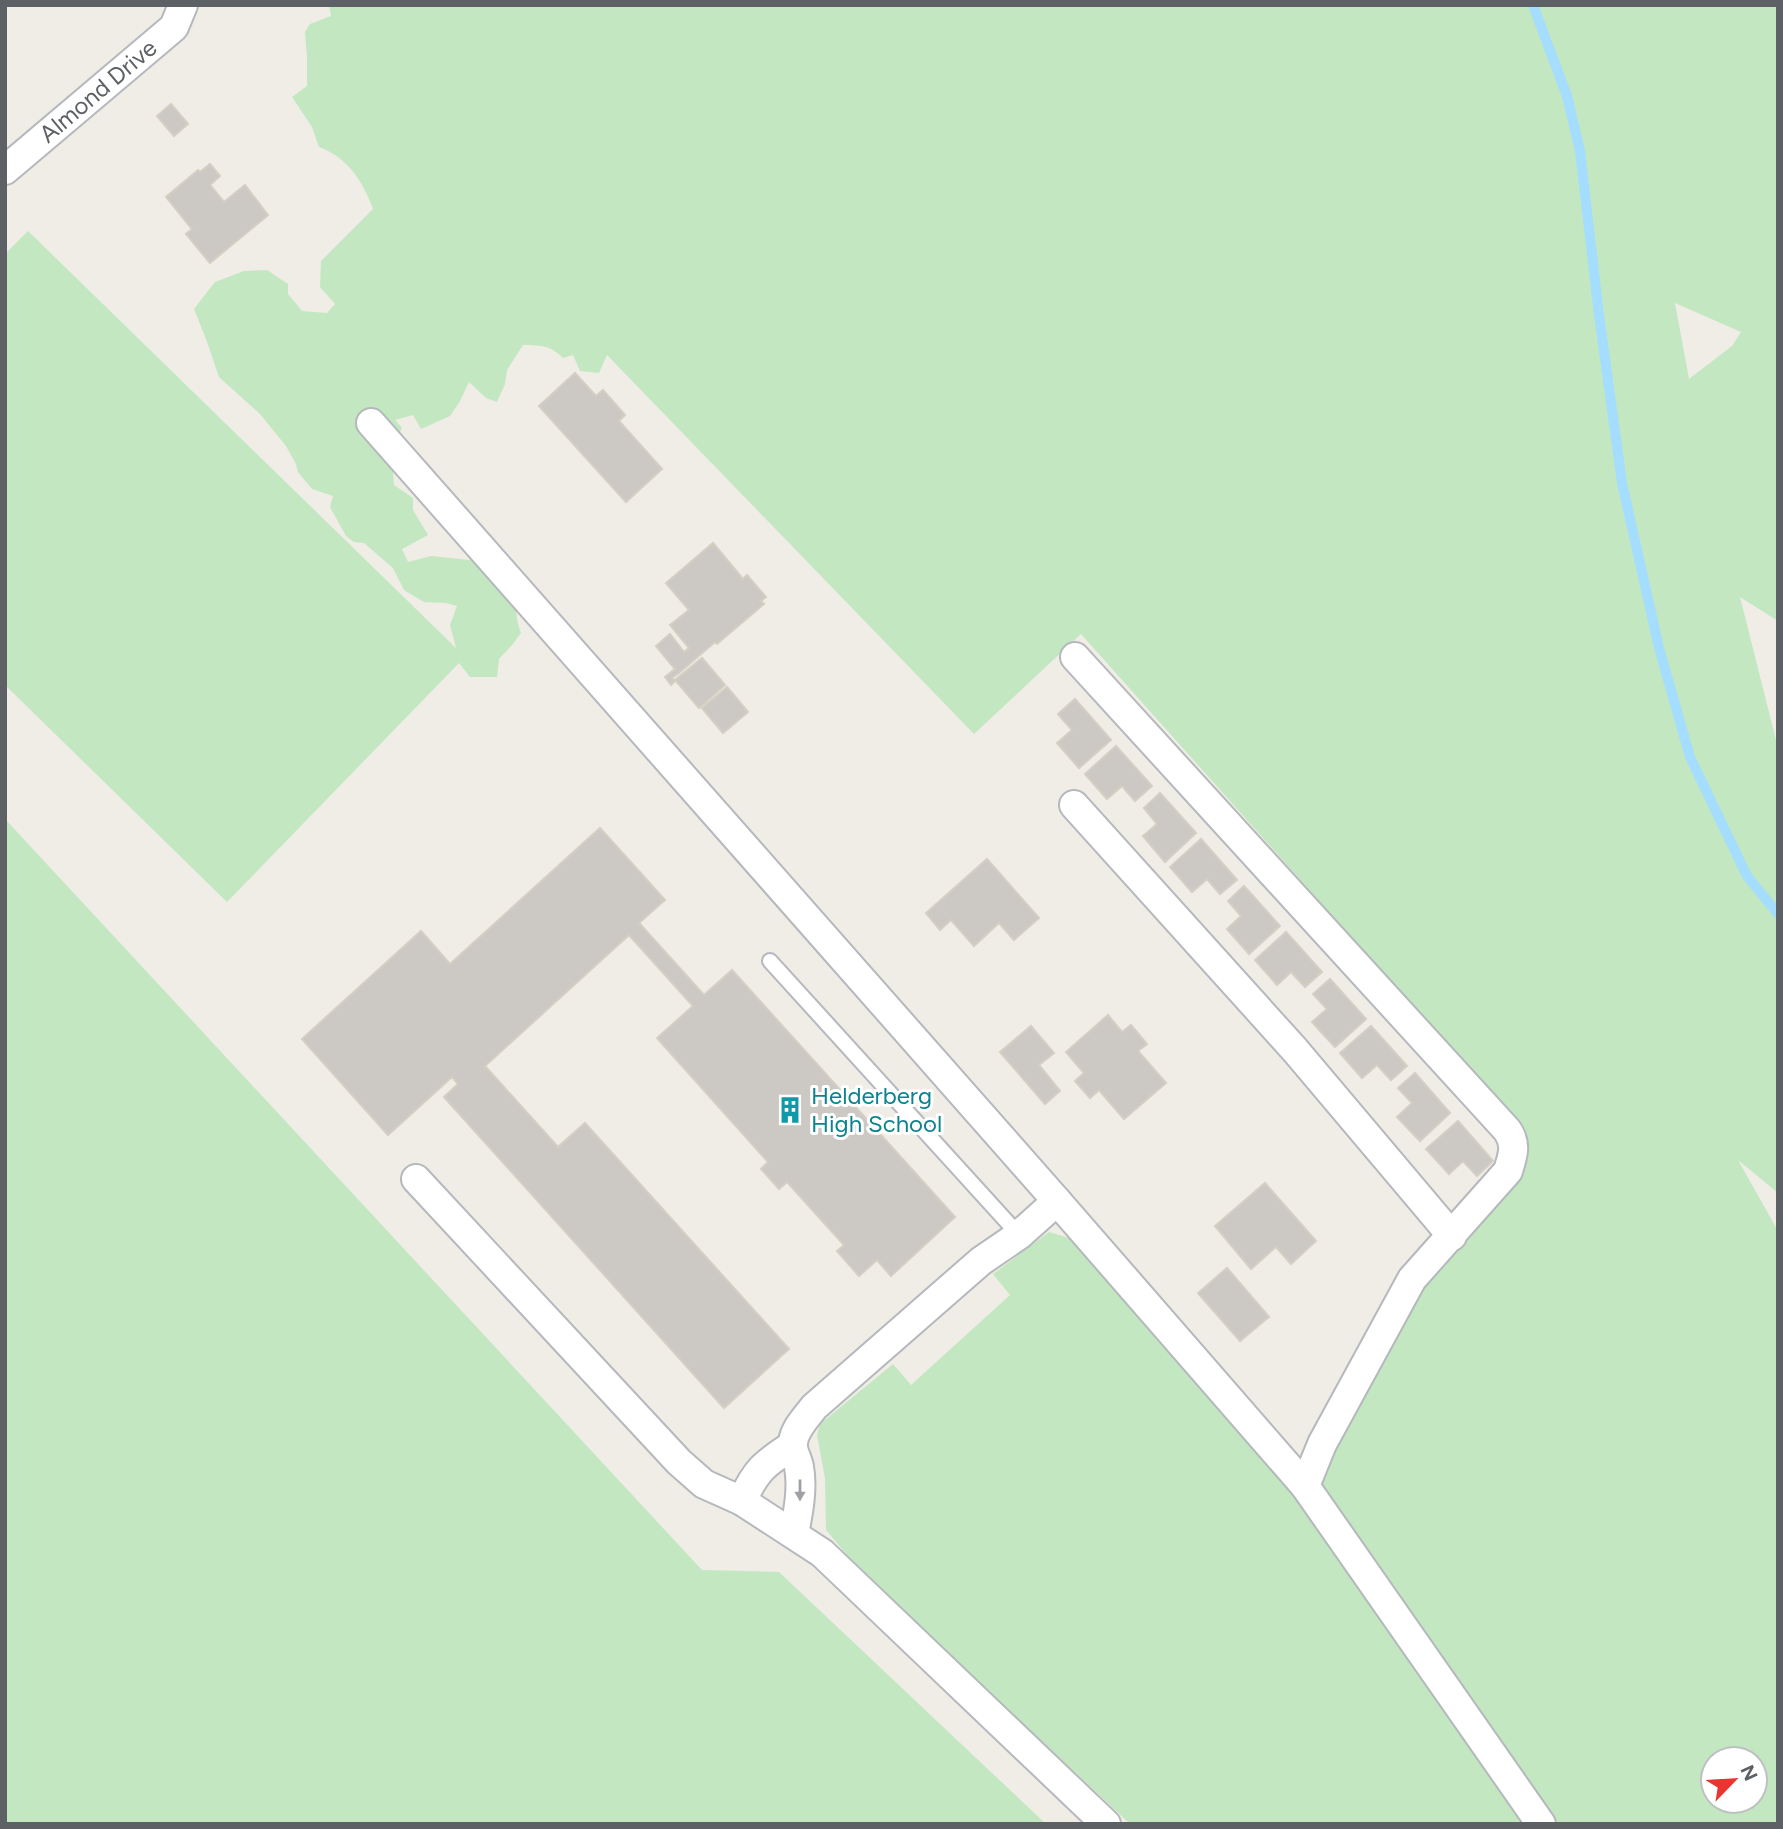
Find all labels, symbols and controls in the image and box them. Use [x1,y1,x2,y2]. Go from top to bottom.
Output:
street label: Almond Drive [33,33,162,149]
place label: Helderberg High School [811,1081,942,1138]
building icon: Helderberg High School [775,1095,805,1125]
one-way arrow [794,1479,806,1501]
north arrow [1699,1745,1769,1815]
text: N [1735,1762,1762,1785]

